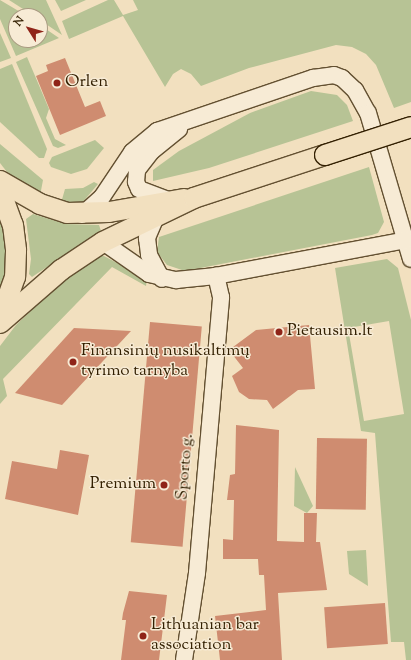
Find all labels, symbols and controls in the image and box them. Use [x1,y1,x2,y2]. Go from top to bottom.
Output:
north arrow [8,8,48,48]
text: N [10,13,28,30]
place label: Orlen [65,73,108,93]
marker: Orlen [52,78,62,88]
place label: Pietausim.lt [287,322,372,342]
marker: Pietausim.lt [274,327,284,337]
place label: Finansinių nusikaltimų tyrimo tarnyba [81,342,250,382]
marker: Finansinių nusikaltimų tyrimo tarnyba [68,357,78,367]
street label: Sporto g. [173,433,199,501]
place label: Premium [90,475,156,495]
marker: Premium [159,480,169,490]
place label: Lithuanian bar association [151,616,259,656]
marker: Lithuanian bar association [138,631,148,641]

